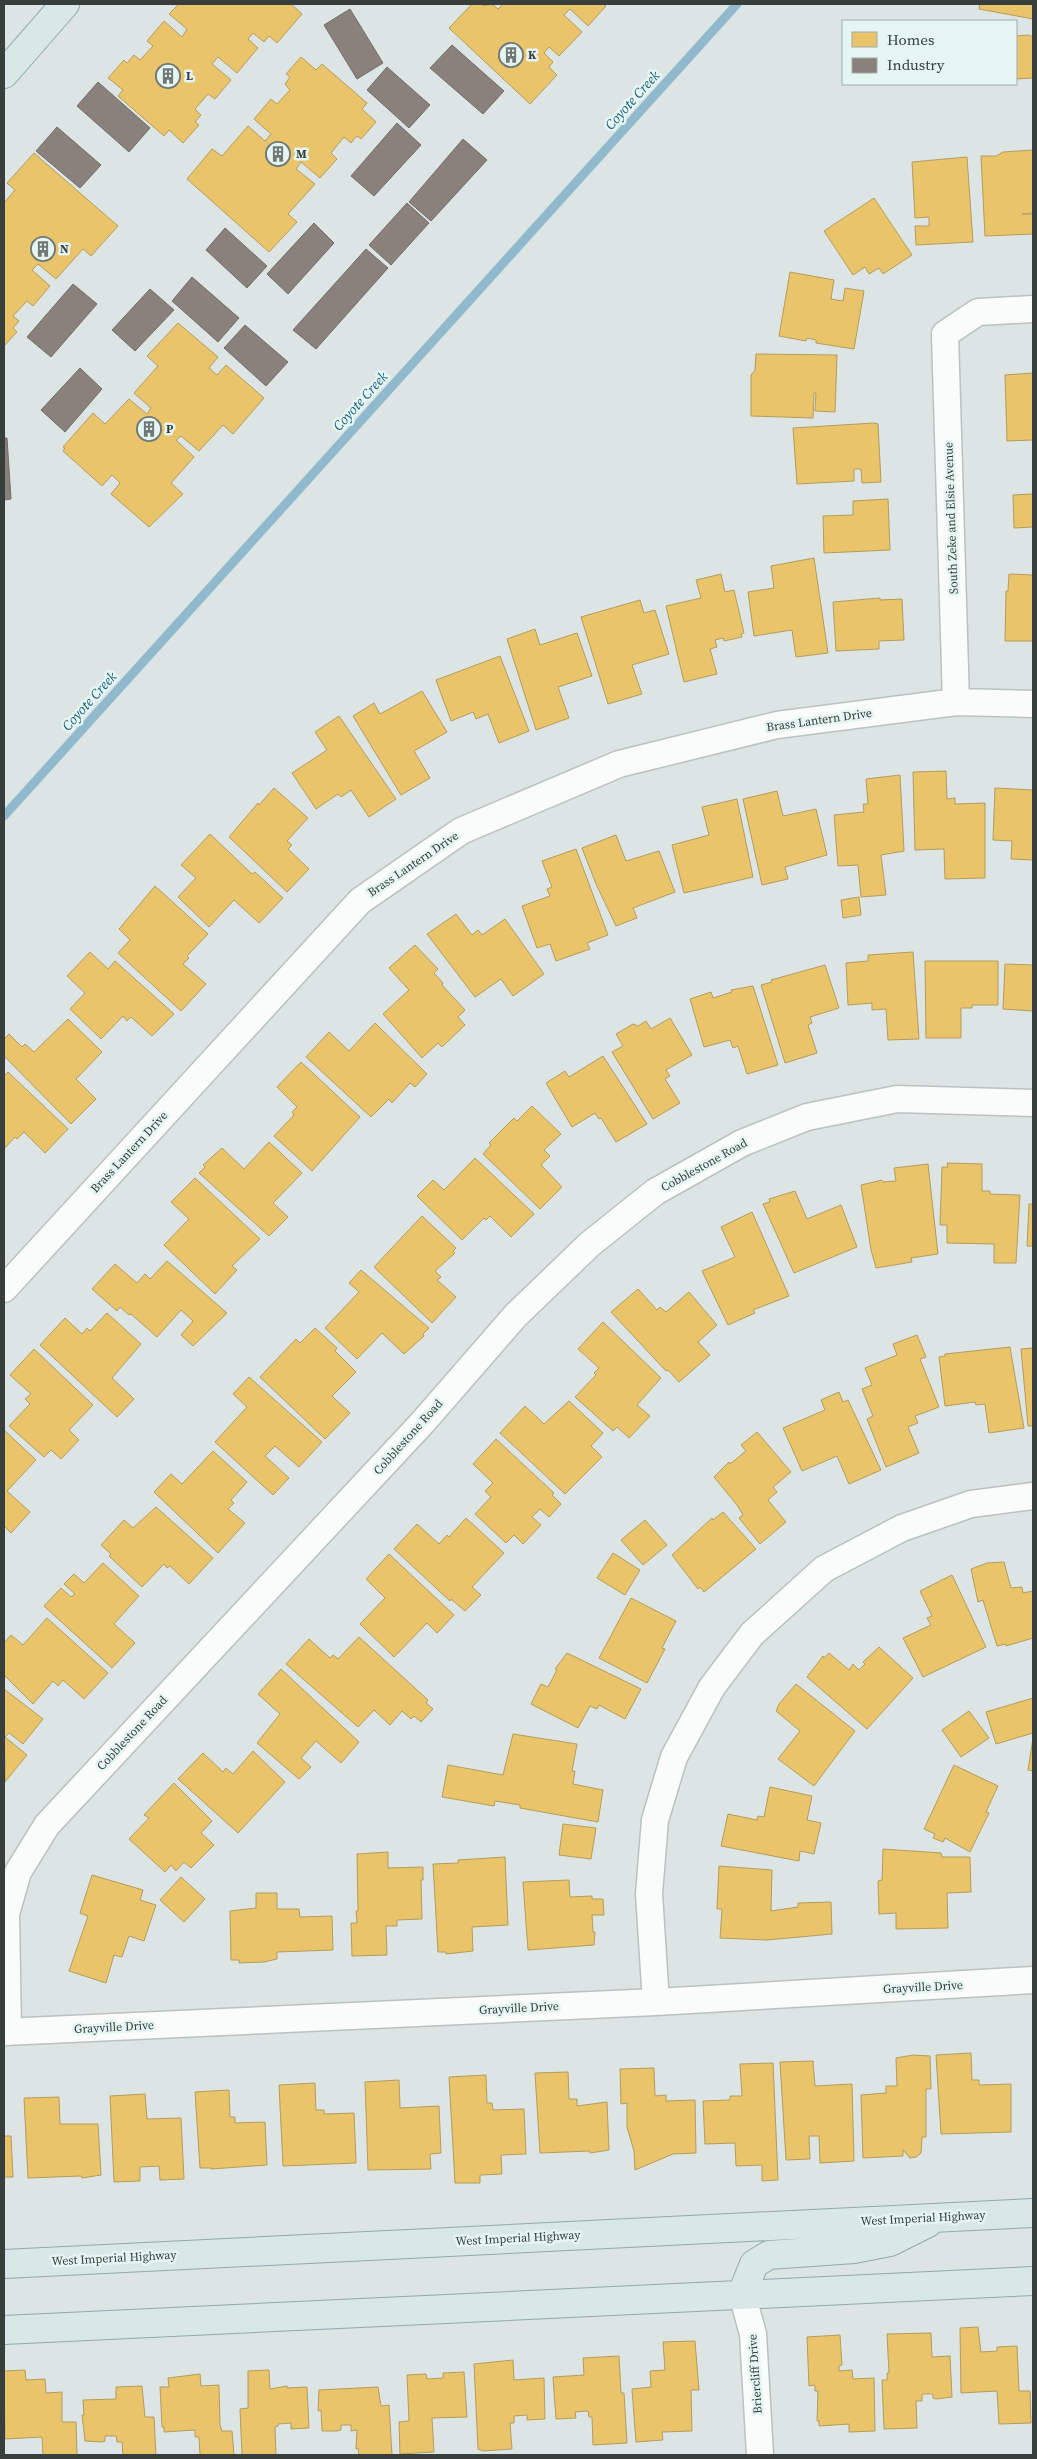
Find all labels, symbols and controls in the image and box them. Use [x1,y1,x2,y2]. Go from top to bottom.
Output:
legend [842,20,1017,85]
text: Homes [887,29,934,50]
building icon: K [498,42,524,68]
place label: K [528,47,537,63]
text: Industry [887,54,945,75]
building icon: L [155,63,181,89]
water label: Coyote Creek [600,66,664,134]
place label: L [186,68,193,84]
building icon: M [265,141,291,167]
place label: M [296,146,307,162]
building icon: N [30,236,56,262]
place label: N [60,241,69,257]
water label: Coyote Creek [328,367,392,435]
building icon: P [136,416,162,442]
place label: P [166,421,174,437]
street label: South Zeke and Elsie Avenue [940,442,962,594]
water label: Coyote Creek [57,667,121,735]
street label: Brass Lantern Drive [765,705,873,735]
street label: Brass Lantern Drive [364,828,462,900]
street label: Brass Lantern Drive [87,1108,171,1196]
street label: Cobblestone Road [658,1135,750,1195]
street label: Cobblestone Road [370,1396,446,1478]
street label: Cobblestone Road [93,1692,171,1774]
street label: Grayville Drive [883,1977,963,1997]
street label: Grayville Drive [479,1998,559,2018]
street label: Grayville Drive [74,2017,154,2037]
street label: West Imperial Highway [860,2207,987,2229]
street label: West Imperial Highway [455,2227,582,2249]
street label: West Imperial Highway [51,2247,178,2269]
street label: Briercliff Drive [744,2334,766,2414]

